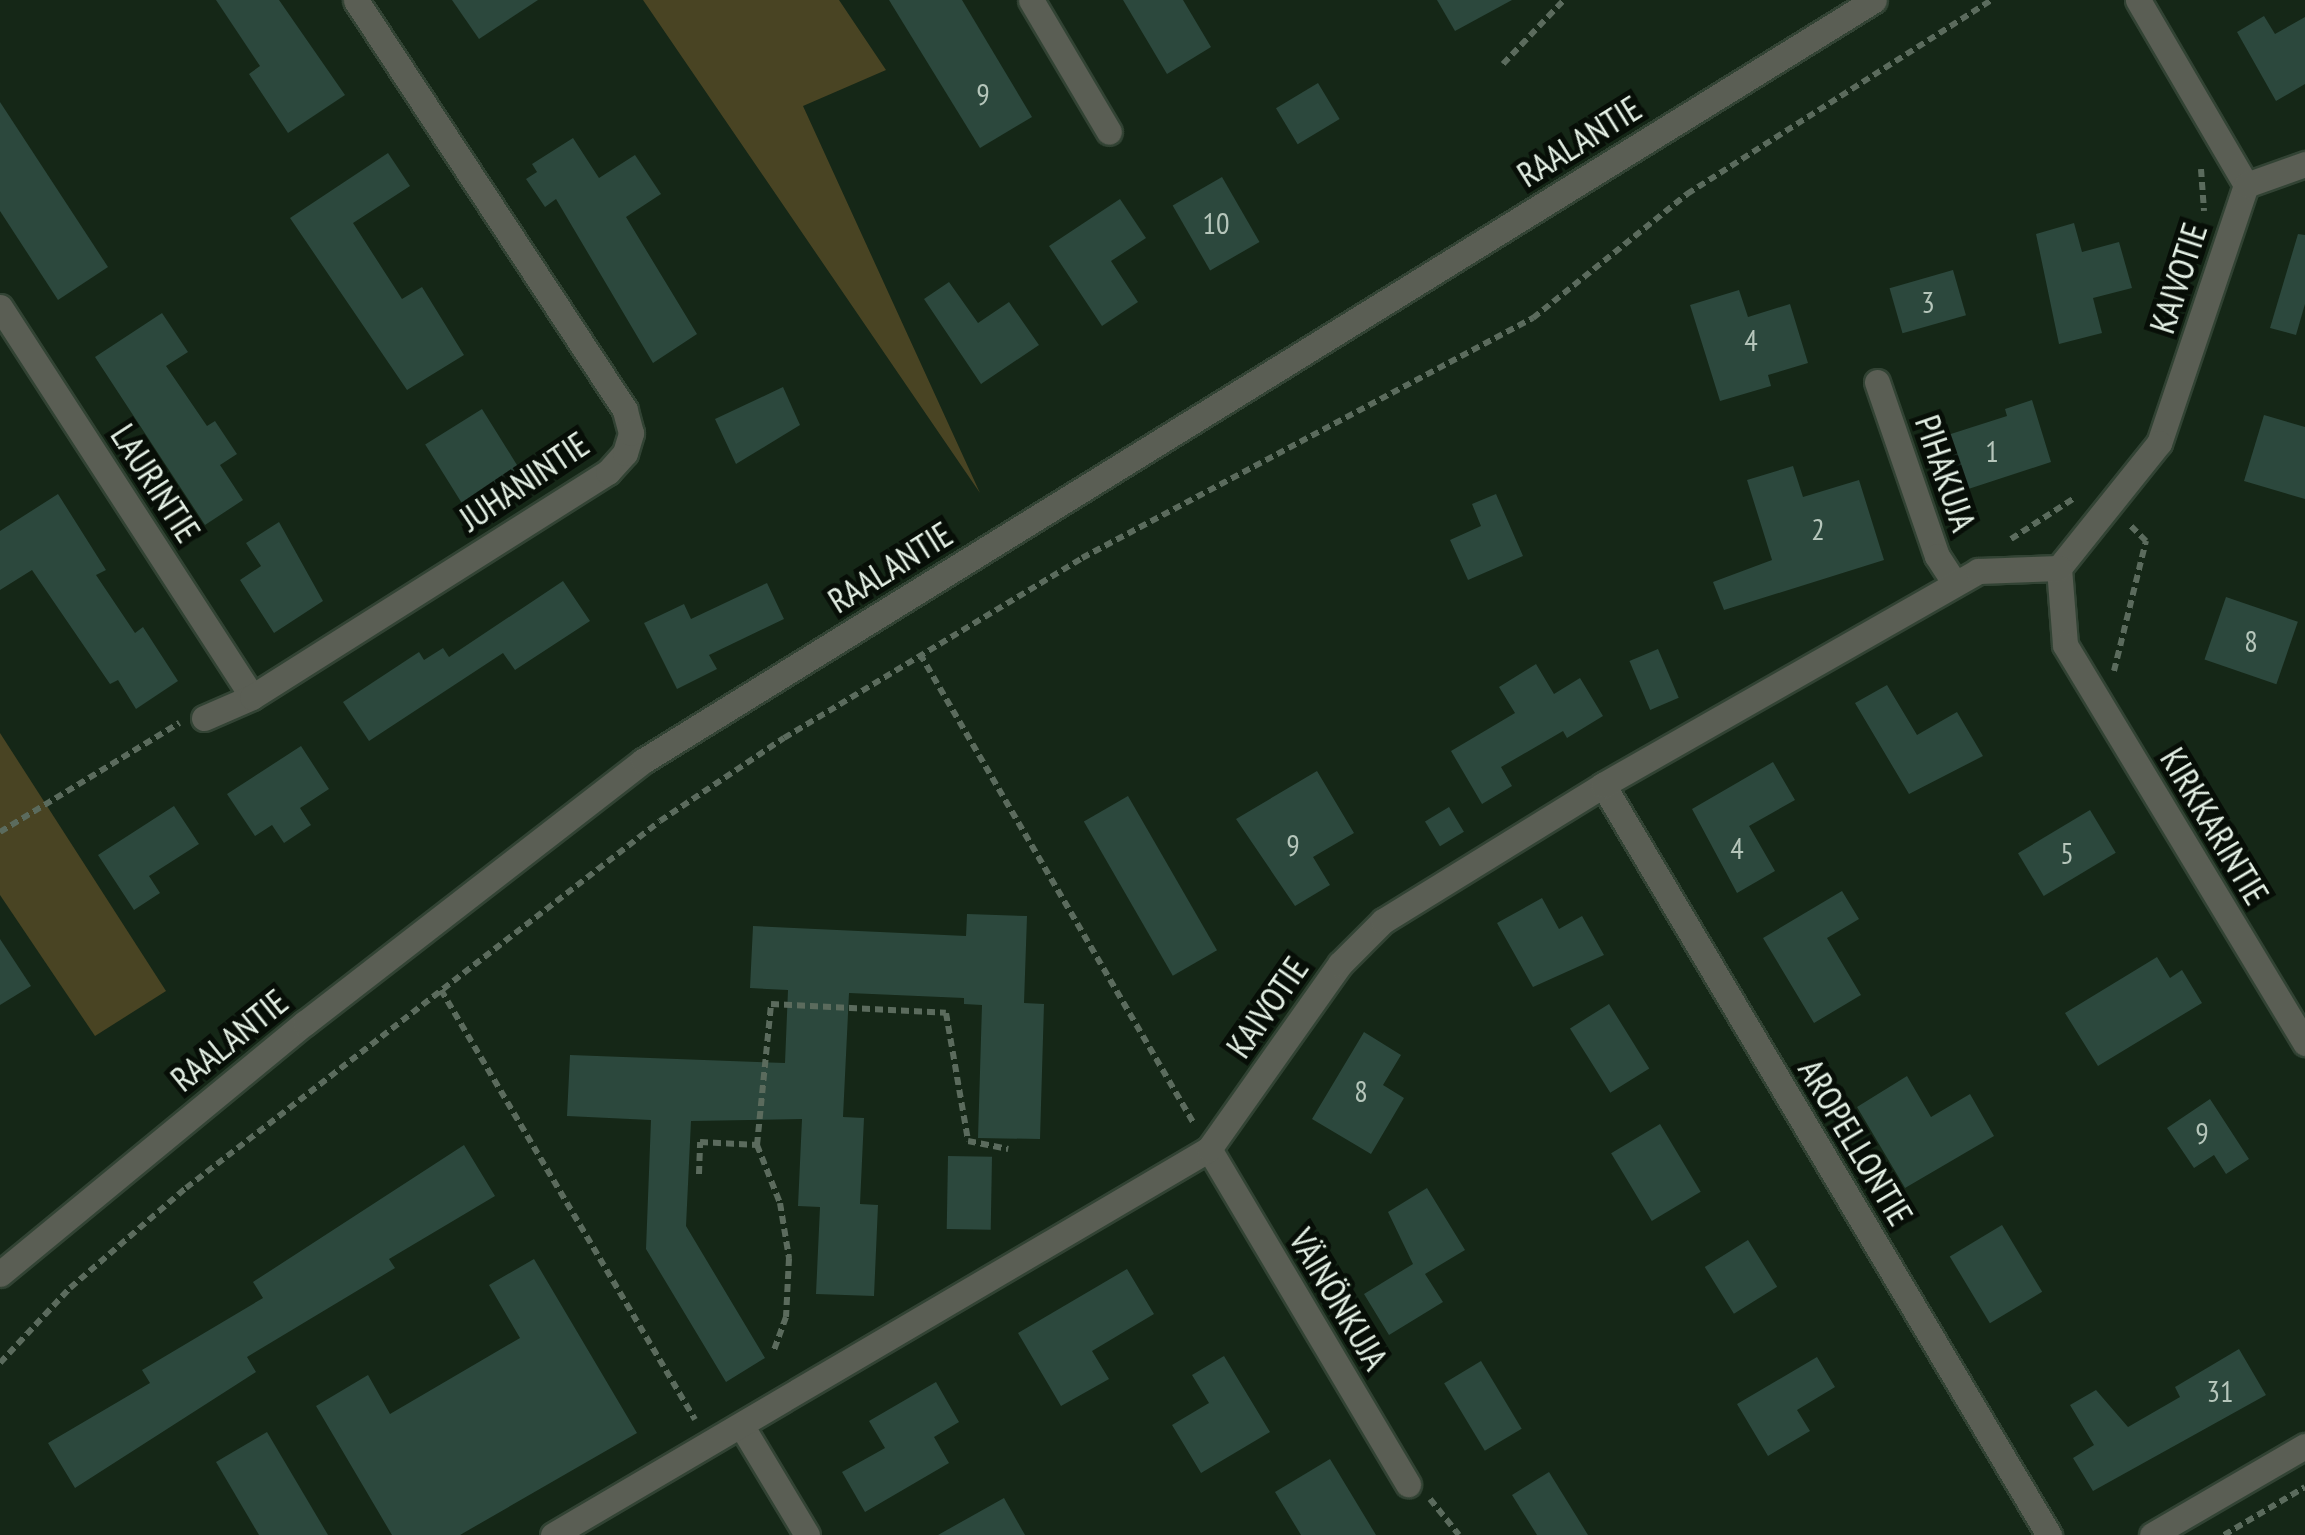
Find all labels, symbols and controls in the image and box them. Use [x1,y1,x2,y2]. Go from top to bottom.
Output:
house number: 9 [976,76,990,112]
street label: RAALANTIE [1509,87,1649,195]
house number: 10 [1203,205,1229,241]
street label: KAIVOTIE [2141,218,2215,338]
house number: 3 [1921,284,1935,320]
house number: 4 [1744,322,1758,358]
street label: PIHAKUJA [1907,410,1985,536]
street label: LAURINTIE [102,416,210,550]
street label: JUHANINTIE [451,423,597,539]
house number: 1 [1985,433,1999,469]
house number: 2 [1811,511,1825,547]
street label: RAALANTIE [820,513,960,621]
house number: 8 [2244,623,2258,659]
street label: KIRKKARINTIE [2152,740,2278,912]
house number: 9 [1286,827,1300,863]
house number: 4 [1730,830,1744,866]
house number: 5 [2060,835,2074,871]
street label: KAIVOTIE [1217,949,1317,1065]
street label: RAALANTIE [162,980,296,1100]
street label: AROPELLONTIE [1790,1051,1922,1233]
house number: 8 [1354,1073,1368,1109]
house number: 9 [2195,1115,2209,1151]
street label: VÄINÖNKUJA [1281,1221,1397,1377]
house number: 31 [2207,1373,2233,1409]

